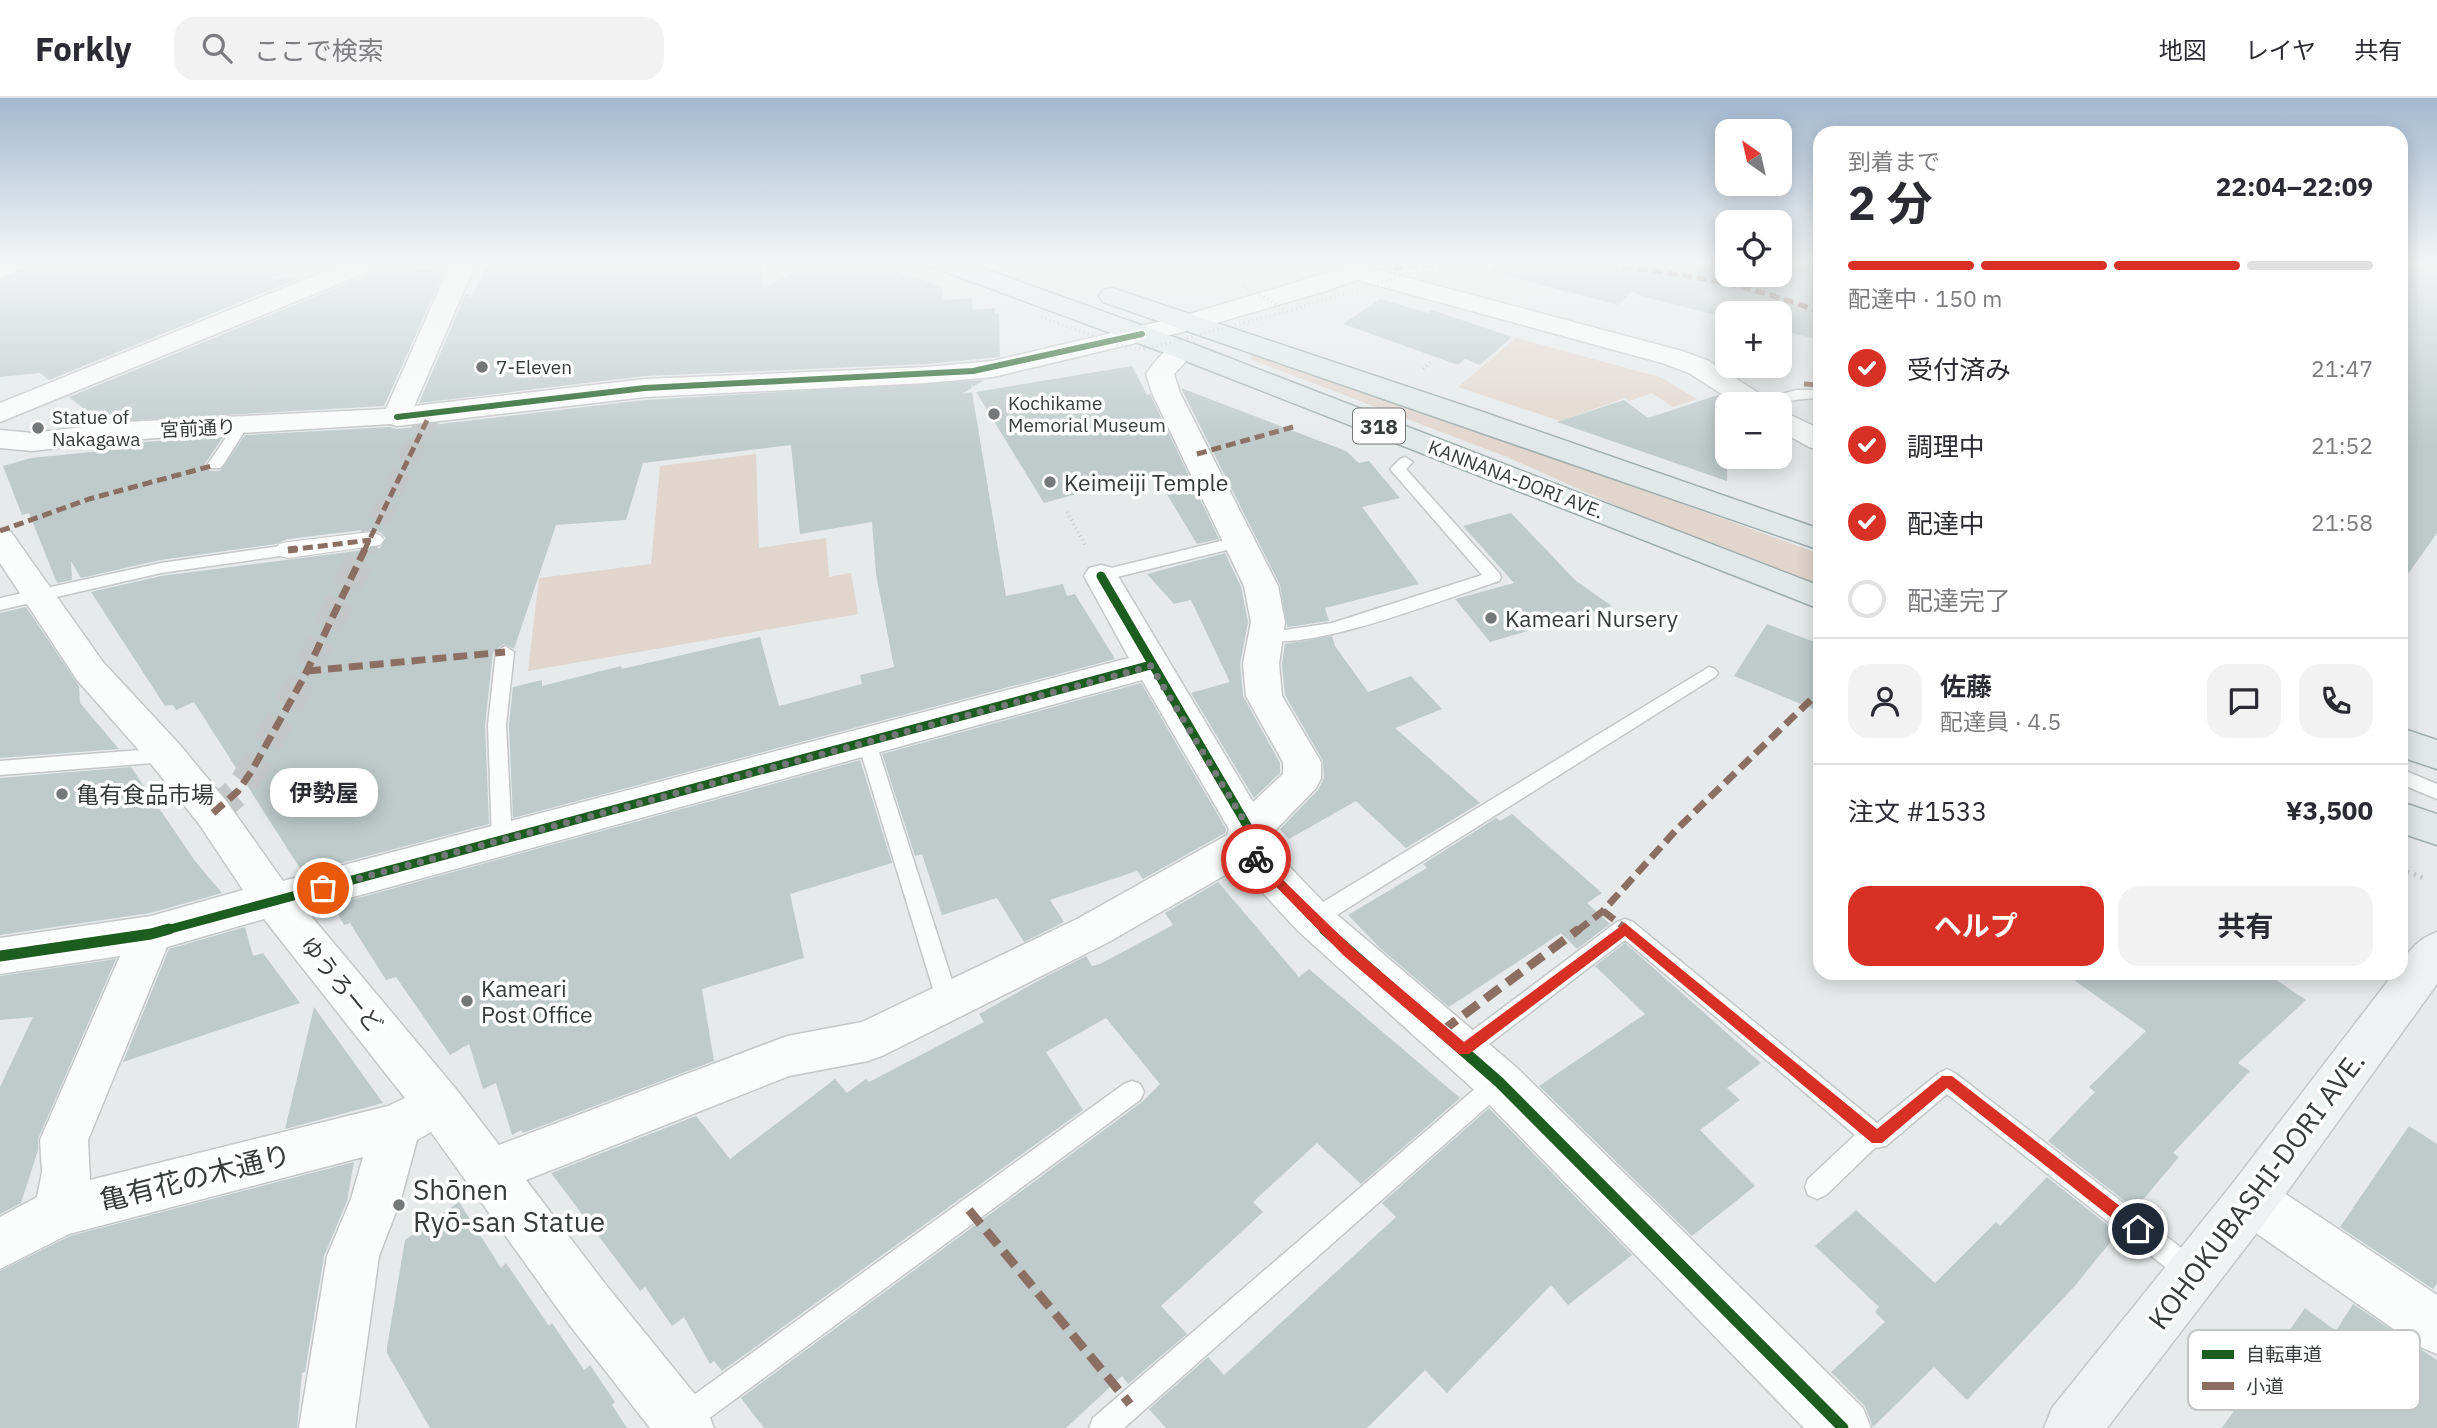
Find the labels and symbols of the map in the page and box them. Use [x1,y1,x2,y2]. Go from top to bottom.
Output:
north arrow [1715,119,1792,196]
place label: 7-Eleven [496,355,572,379]
marker: 7-Eleven [474,359,490,375]
place label: Kochikame Memorial Museum [1008,391,1166,437]
place label: Statue of Nakagawa [52,405,140,451]
marker: Kochikame Memorial Museum [986,406,1002,422]
road number: 318 [1353,408,1405,444]
street label: 宮前通り [159,414,237,442]
marker: Statue of Nakagawa [30,420,46,436]
street label: KANNANA-DORI AVE. [1425,435,1607,523]
place label: Keimeiji Temple [1064,467,1228,497]
marker: Keimeiji Temple [1042,474,1058,490]
place label: Kameari Nursery [1505,603,1678,633]
marker: Kameari Nursery [1483,610,1499,626]
callout: 伊勢屋 [269,769,377,818]
place label: 亀有食品市場 [76,779,214,809]
marker: 亀有食品市場 [54,786,70,802]
courier [1221,824,1291,894]
pin [293,858,353,918]
street label: ゆうろーど [294,930,390,1038]
place label: Kameari Post Office [481,973,593,1029]
marker: Kameari Post Office [459,993,475,1009]
street label: KOHOKUBASHI-DORI AVE. [2139,1044,2373,1336]
street label: 亀有花の木通り [95,1135,295,1219]
place label: Shōnen Ryō-san Statue [413,1171,605,1240]
marker: Shōnen Ryō-san Statue [391,1197,407,1213]
pin [2108,1199,2168,1259]
legend [2188,1330,2420,1410]
text: 自転車道 [2246,1342,2322,1366]
text: 小道 [2246,1374,2284,1398]

